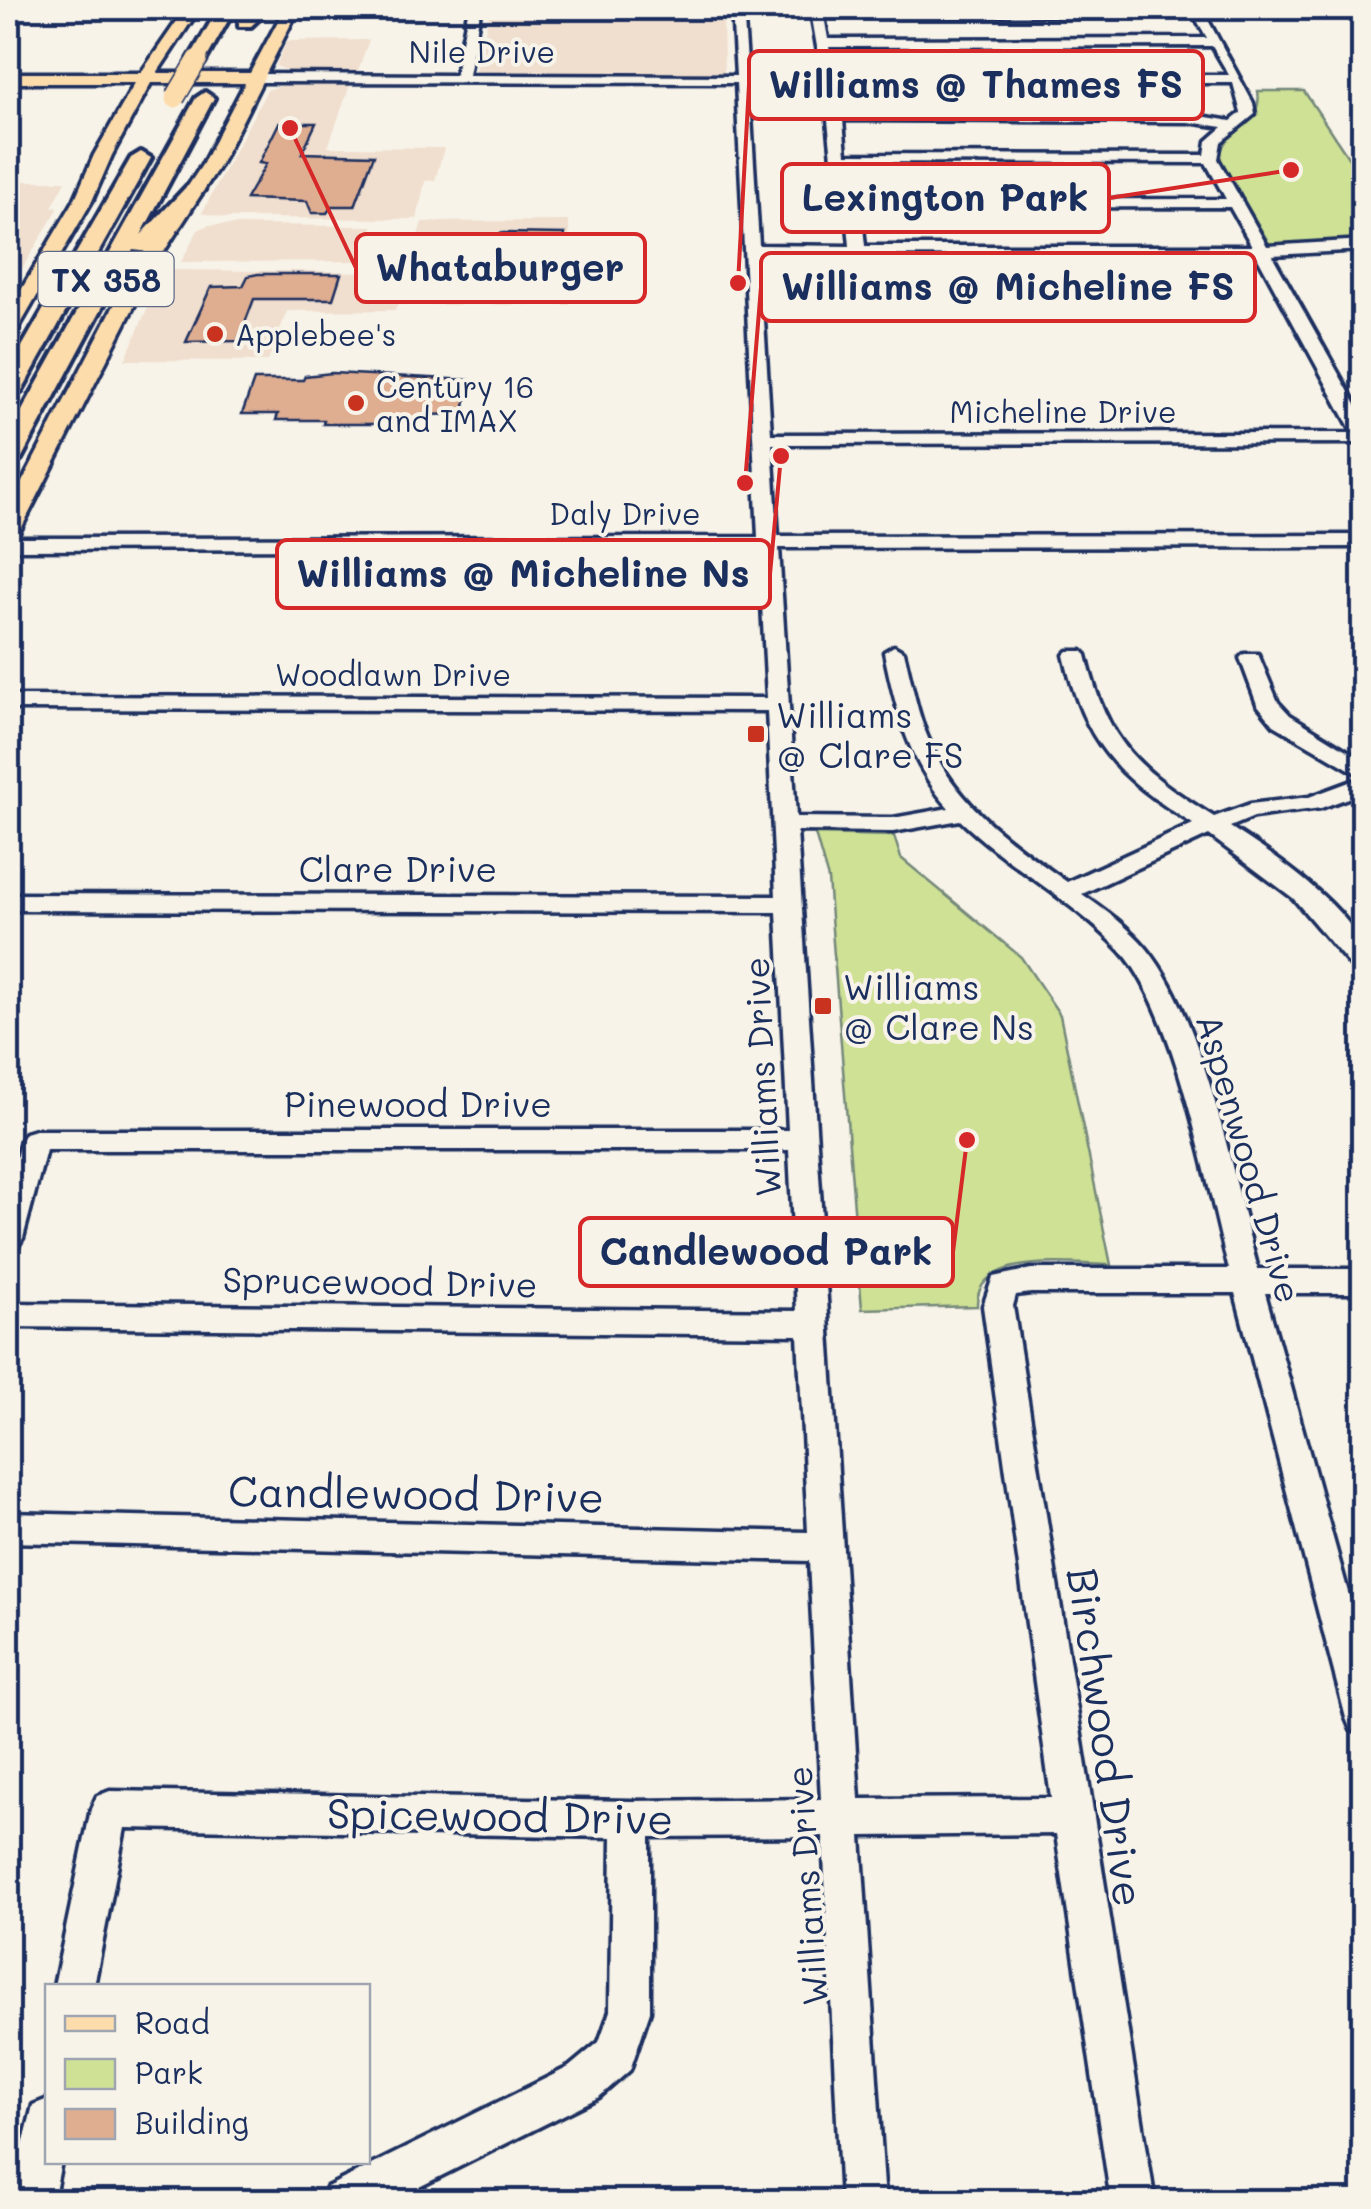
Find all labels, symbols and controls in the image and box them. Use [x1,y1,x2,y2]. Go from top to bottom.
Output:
street label: Nile Drive [409,31,555,71]
callout: Williams @ Thames FS [749,51,1203,119]
text: Williams @ Thames FS [769,58,1183,108]
callout: Lexington Park [782,164,1109,232]
text: Lexington Park [802,171,1088,221]
callout: Whataburger [356,234,645,302]
text: Whataburger [376,241,624,291]
road number: TX 358 [38,252,174,306]
callout: Williams @ Micheline FS [761,253,1255,321]
text: Williams @ Micheline FS [781,260,1235,310]
place label: Applebee's [235,314,396,354]
marker: Applebee's [204,323,226,345]
place label: Century 16 and IMAX [376,366,534,440]
street label: Micheline Drive [949,391,1177,431]
marker: Century 16 and IMAX [345,392,367,414]
street label: Daly Drive [549,493,701,533]
callout: Williams @ Micheline Ns [277,540,770,608]
text: Williams @ Micheline Ns [296,547,750,597]
street label: Woodlawn Drive [275,654,511,694]
place label: Williams @ Clare FS [776,691,964,777]
marker: Williams @ Clare FS [745,723,767,745]
street label: Clare Drive [299,845,497,891]
street label: Williams Drive [732,956,790,1198]
place label: Williams @ Clare Ns [843,963,1034,1049]
marker: Williams @ Clare Ns [812,995,834,1017]
street label: Aspenwood Drive [1187,1008,1313,1308]
street label: Pinewood Drive [284,1080,552,1126]
callout: Candlewood Park [580,1218,953,1286]
text: Candlewood Park [600,1225,933,1275]
street label: Sprucewood Drive [222,1255,538,1307]
street label: Candlewood Drive [228,1462,604,1524]
street label: Birchwood Drive [1056,1564,1158,1910]
street label: Williams Drive [775,1765,837,2007]
street label: Spicewood Drive [326,1784,674,1846]
legend [45,1984,370,2164]
text: Road [135,2002,210,2042]
text: Park [135,2052,203,2092]
text: Building [135,2102,249,2142]

